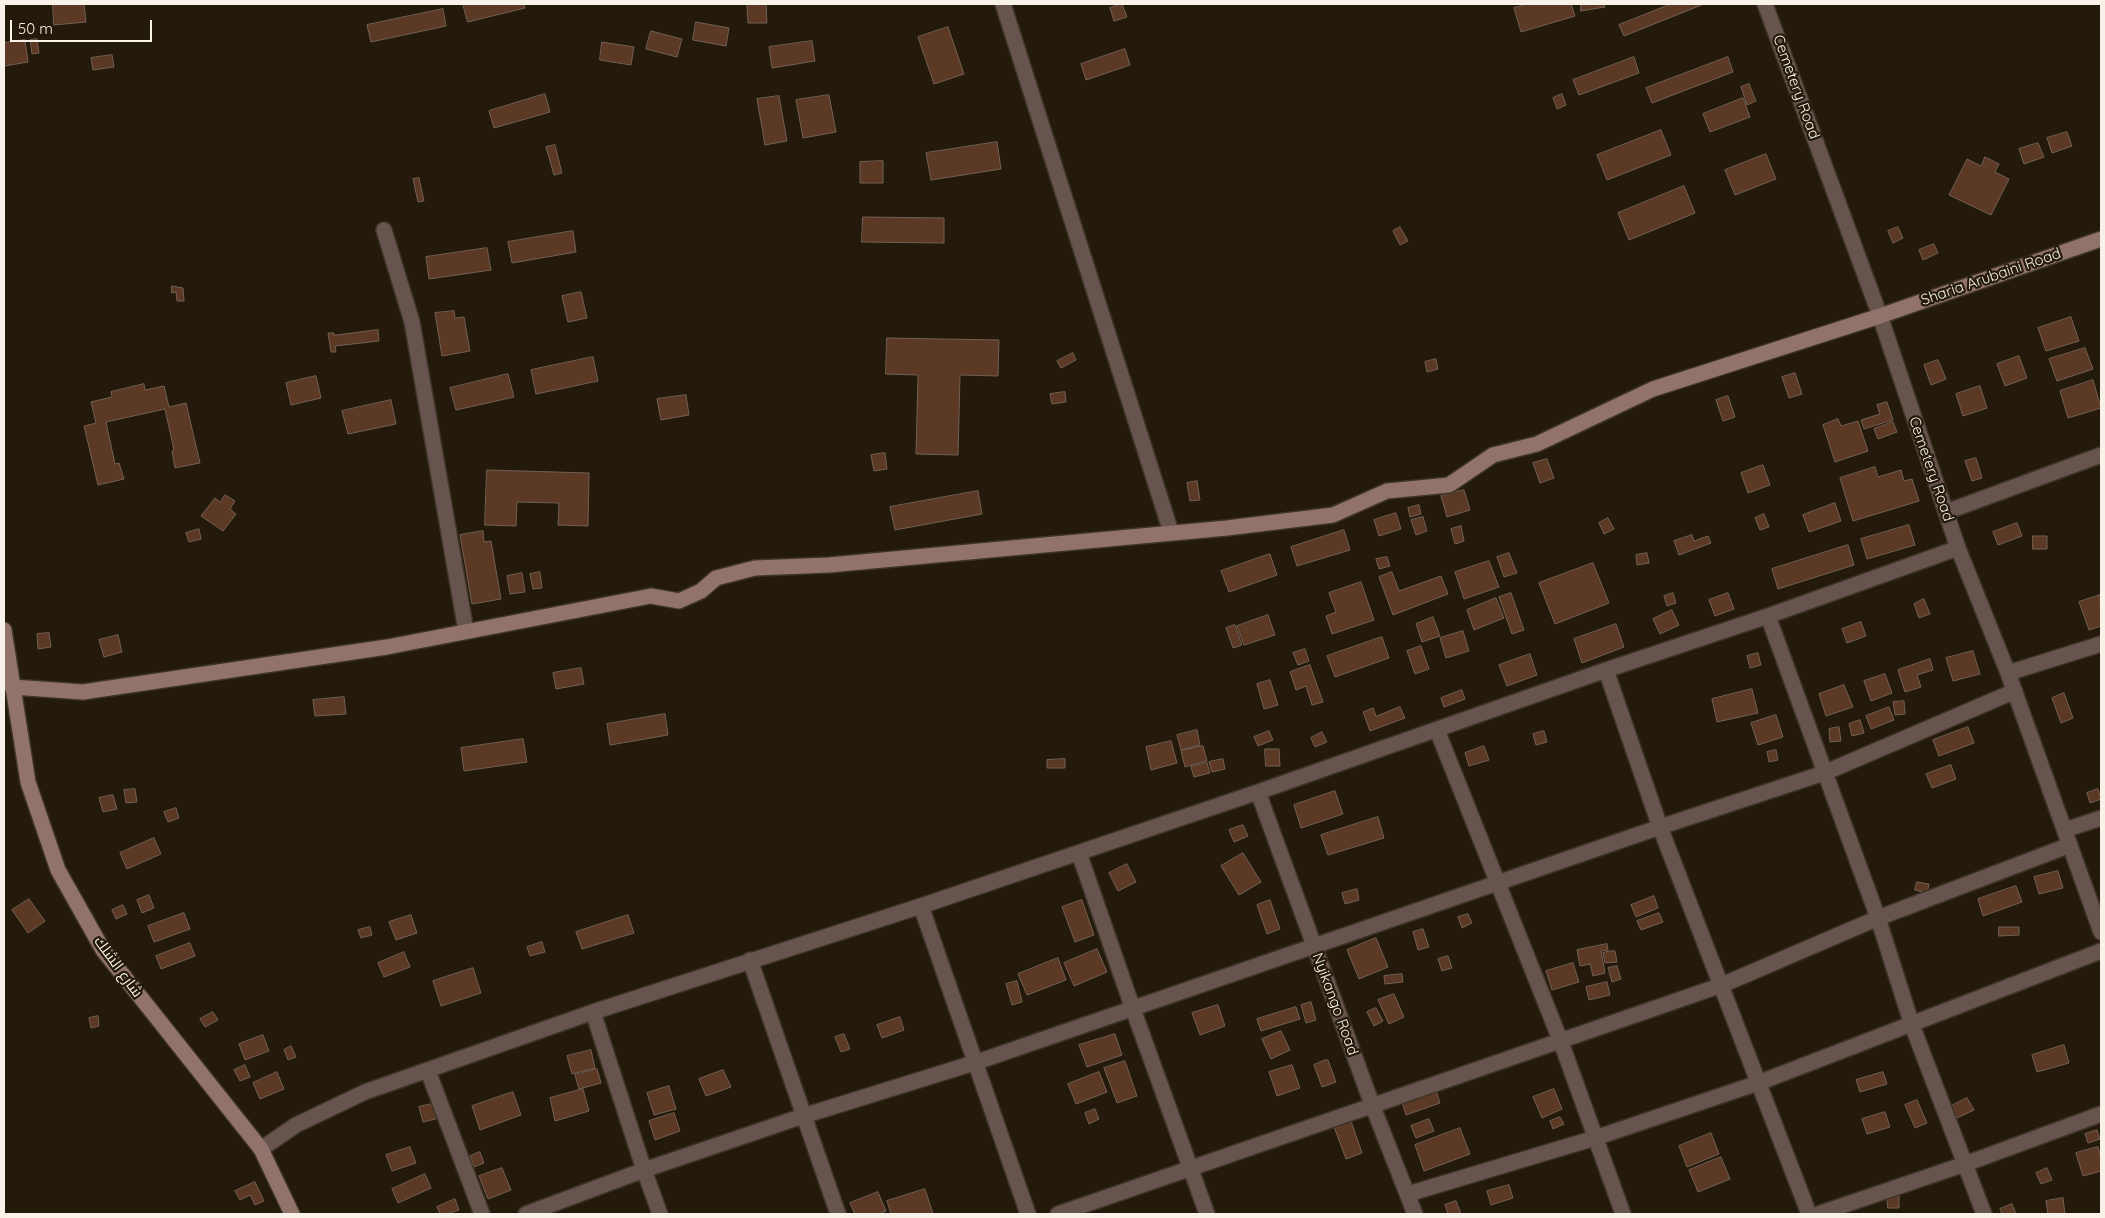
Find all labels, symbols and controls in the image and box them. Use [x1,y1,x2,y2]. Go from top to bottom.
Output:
scale bar [12,10,155,42]
text: 50 m [18,19,53,38]
street label: Cemetery Road [1769,32,1823,142]
street label: Sharia Arubaini Road [1919,245,2063,309]
street label: Cemetery Road [1905,414,1957,524]
street label: شارع الشلك [90,933,146,1001]
street label: Nyikango Road [1308,950,1362,1058]

